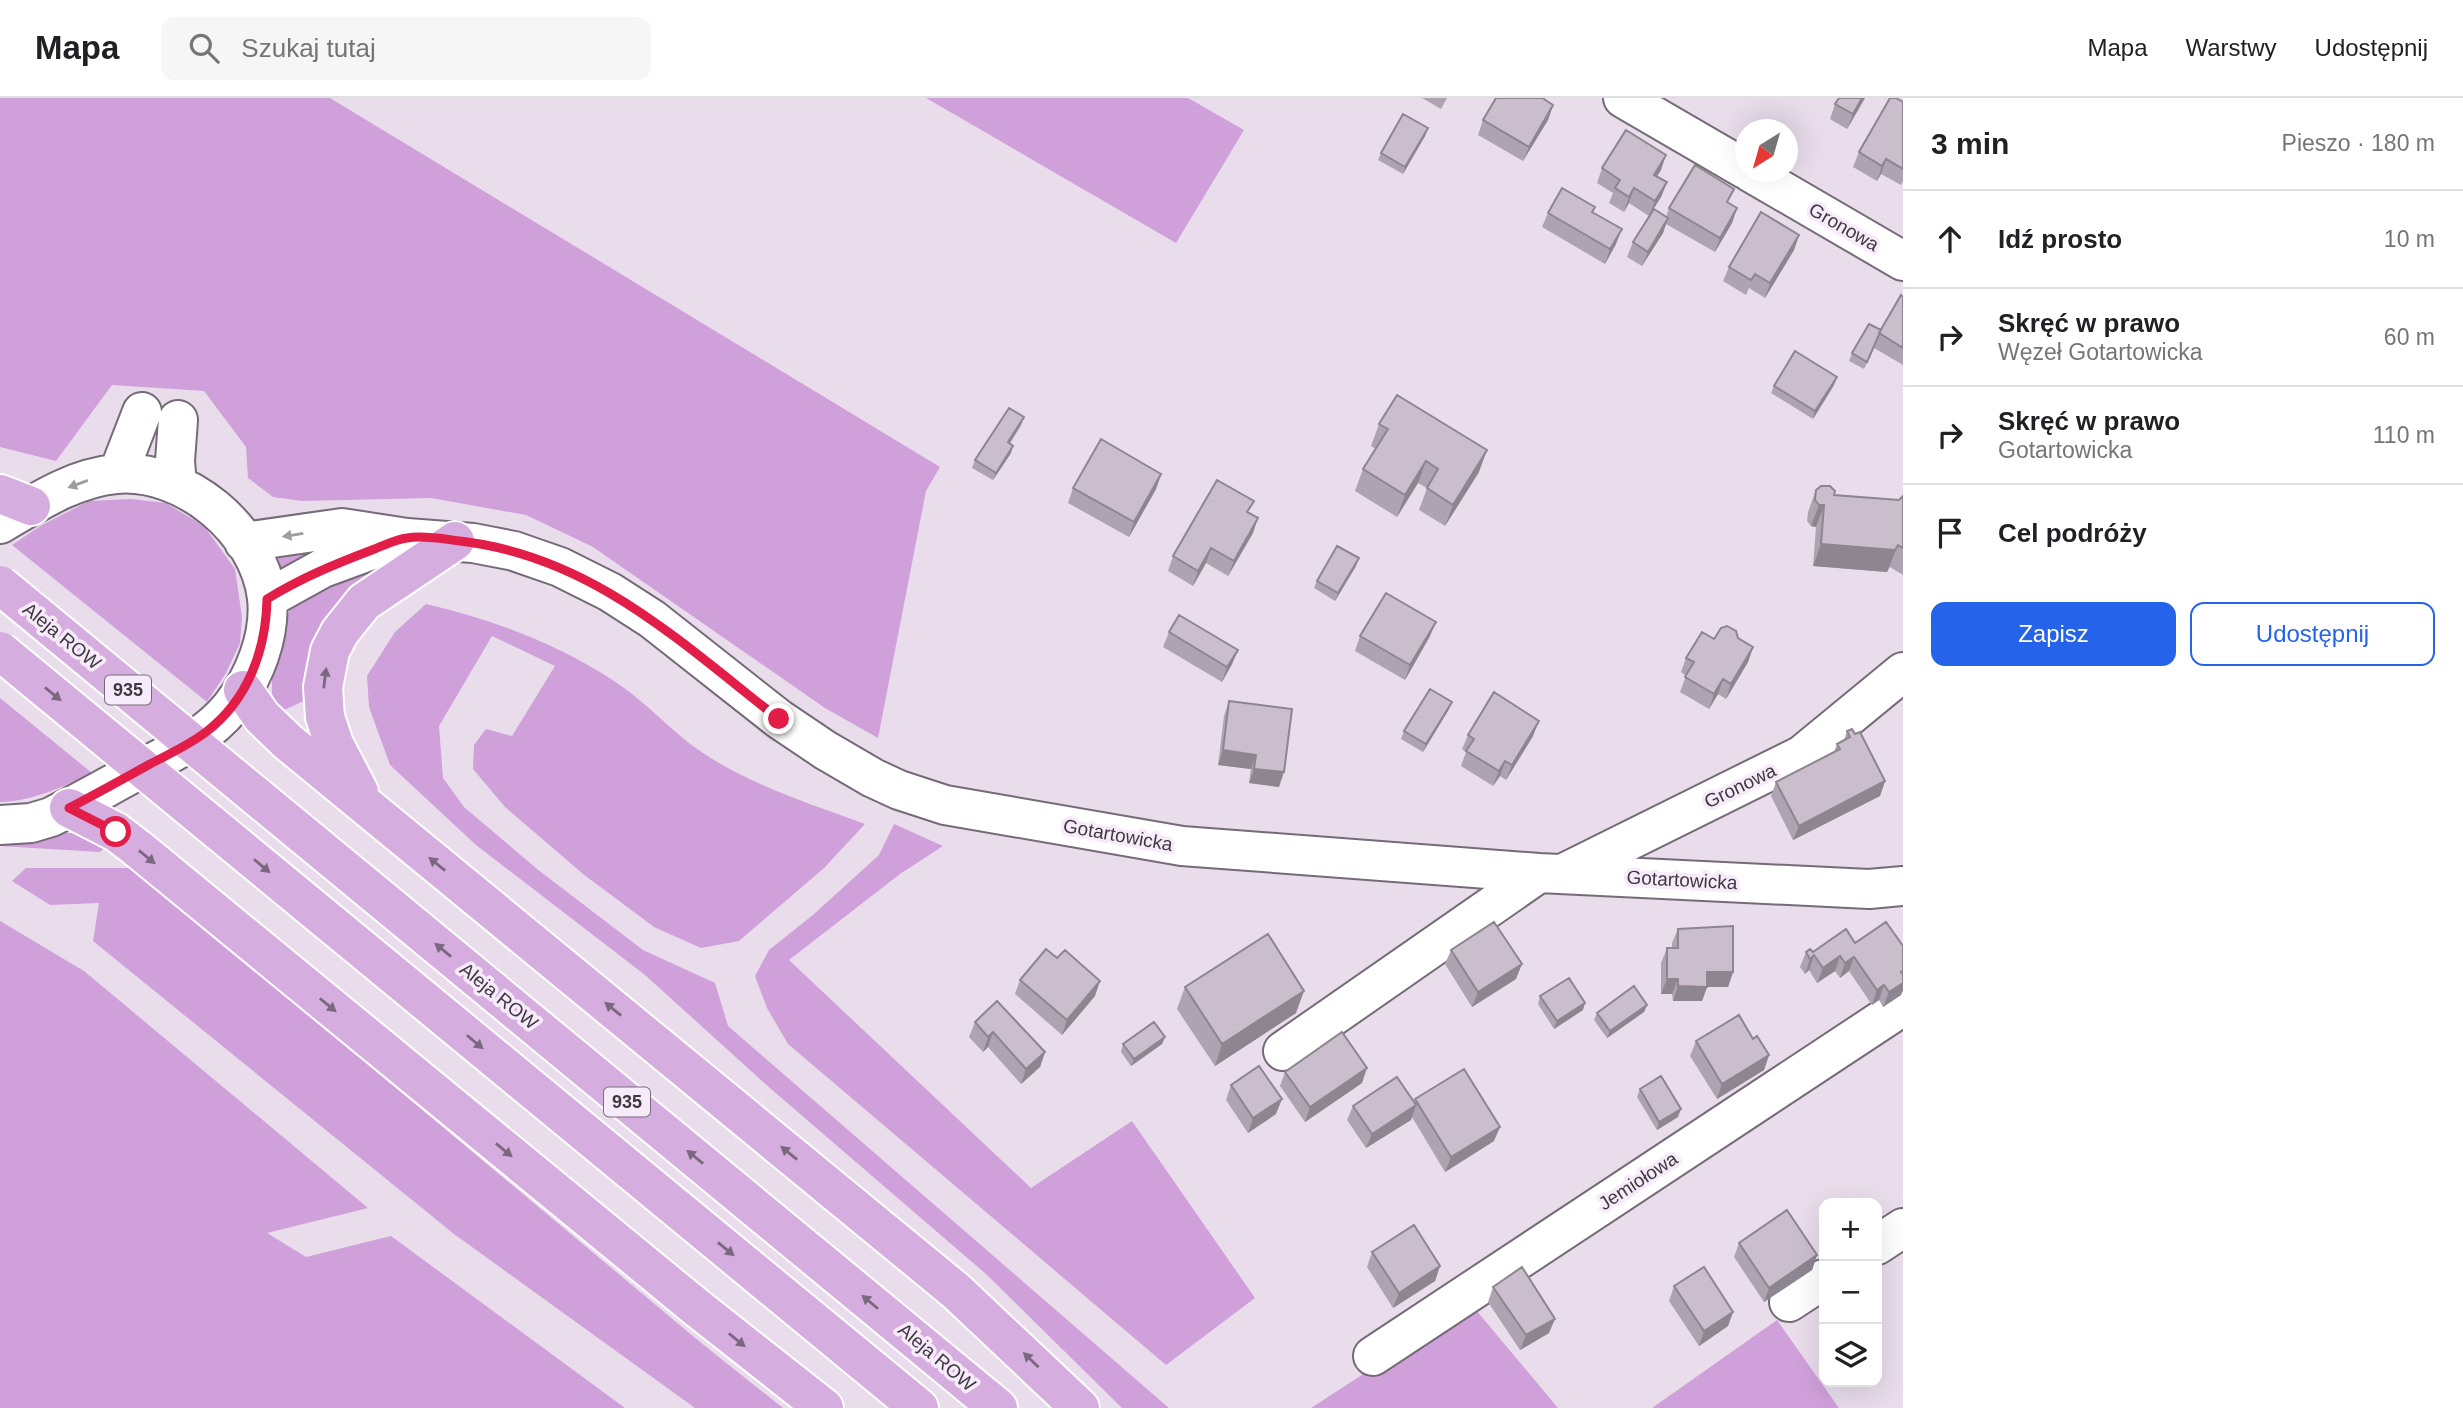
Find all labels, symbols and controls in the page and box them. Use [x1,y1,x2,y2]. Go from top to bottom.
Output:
search box [161,17,651,80]
text: Mapa [35,29,119,66]
icon: search [185,29,223,67]
text: Szukaj tutaj [241,33,376,63]
text: Mapa [2087,34,2147,61]
text: Warstwy [2185,34,2277,61]
text: Udostępnij [2315,34,2428,61]
north arrow [1735,119,1798,182]
text: 3 min [1931,127,2009,160]
text: Pieszo · 180 m [2282,130,2435,156]
street label: Gronowa [1805,199,1883,256]
icon: ahead [1931,220,1969,258]
text: Idź prosto [1998,224,2122,254]
text: 10 m [2384,226,2435,252]
text: Skręć w prawo [1998,308,2180,338]
icon: right [1931,318,1969,356]
text: 60 m [2384,324,2435,350]
text: Węzeł Gotartowicka [1998,339,2203,365]
text: Skręć w prawo [1998,406,2180,436]
icon: right [1931,416,1969,454]
text: 110 m [2373,422,2435,448]
text: Gotartowicka [1998,437,2132,463]
one-way arrow [67,478,88,489]
icon: arrive [1931,514,1969,552]
text: Cel podróży [1998,518,2147,548]
one-way arrow [282,530,304,541]
street label: Aleja ROW [19,598,105,674]
button: Zapisz [1931,602,2176,666]
button: Udostępnij [2190,602,2435,666]
one-way arrow [319,667,330,689]
road number: 935 [105,676,151,704]
one-way arrow [44,686,61,701]
route end [763,703,794,734]
street label: Gronowa [1701,759,1780,812]
street label: Gotartowicka [1062,815,1175,855]
route start [100,816,131,847]
one-way arrow [139,849,156,864]
one-way arrow [429,857,446,872]
one-way arrow [253,858,270,873]
street label: Gotartowicka [1626,867,1738,893]
one-way arrow [435,943,452,958]
street label: Aleja ROW [456,958,542,1034]
one-way arrow [320,997,337,1012]
one-way arrow [604,1001,622,1016]
one-way arrow [466,1034,483,1049]
road number: 935 [604,1087,650,1116]
one-way arrow [495,1142,513,1157]
one-way arrow [780,1146,797,1161]
street label: Jemiołowa [1595,1148,1682,1214]
one-way arrow [686,1150,703,1165]
map controls [1819,1198,1882,1387]
button: + [1819,1198,1882,1261]
one-way arrow [717,1241,735,1257]
button: − [1819,1261,1882,1324]
one-way arrow [861,1295,878,1310]
street label: Aleja ROW [894,1319,980,1395]
button: layers [1819,1324,1882,1387]
one-way arrow [728,1333,746,1347]
one-way arrow [1023,1353,1040,1369]

